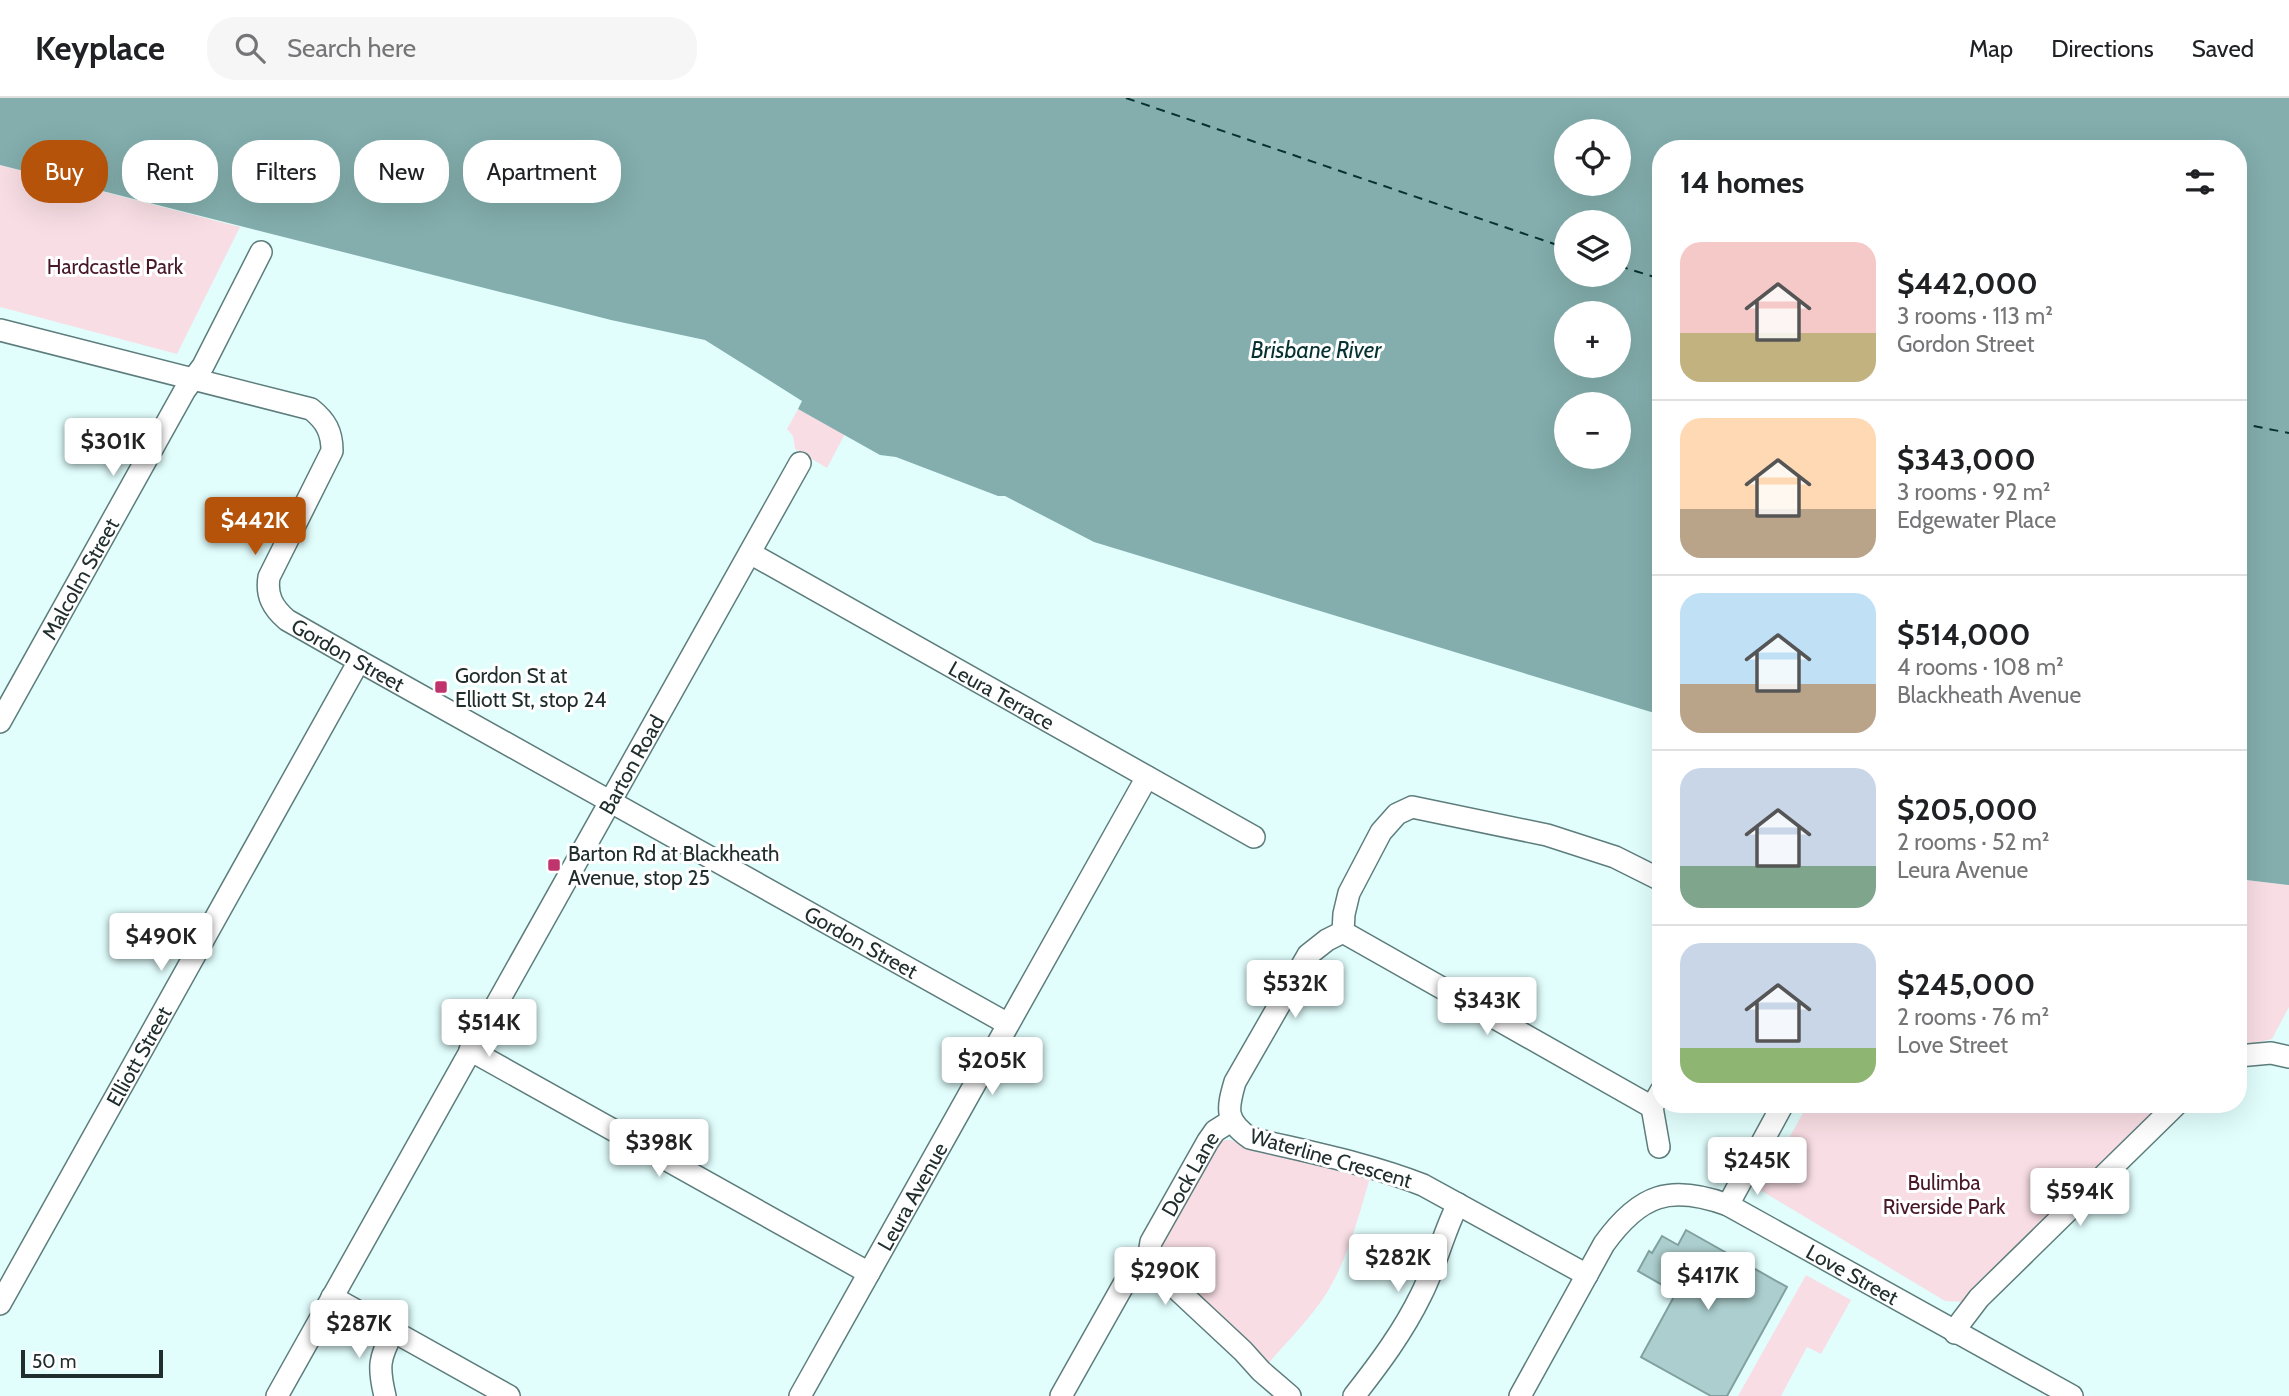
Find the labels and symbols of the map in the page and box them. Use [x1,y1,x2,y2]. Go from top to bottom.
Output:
park label: Hardcastle Park [47,254,184,279]
water label: Brisbane River [1251,336,1382,364]
pin: $301K [64,418,162,478]
pin: $442K [206,498,304,557]
street label: Malcolm Street [36,514,124,644]
street label: Gordon Street [287,613,409,696]
street label: Leura Terrace [945,655,1059,735]
place label: Gordon St at Elliott St, stop 24 [455,663,606,712]
marker: Gordon St at Elliott St, stop 24 [433,679,449,695]
street label: Barton Road [593,710,669,819]
place label: Barton Rd at Blackheath Avenue, stop 25 [568,841,779,890]
marker: Barton Rd at Blackheath Avenue, stop 25 [546,857,562,873]
street label: Gordon Street [800,900,922,983]
pin: $490K [112,914,210,973]
pin: $532K [1246,960,1344,1020]
pin: $343K [1438,978,1536,1037]
pin: $514K [440,1000,538,1059]
street label: Elliott Street [101,1002,176,1110]
pin: $205K [943,1038,1041,1097]
pin: $398K [610,1119,708,1179]
street label: Waterline Crescent [1247,1123,1415,1193]
street label: Dock Lane [1156,1126,1224,1221]
street label: Leura Avenue [872,1138,952,1255]
pin: $245K [1708,1138,1806,1197]
pin: $594K [2031,1168,2129,1228]
park label: Bulimba Riverside Park [1883,1170,2006,1219]
pin: $282K [1349,1234,1447,1294]
street label: Love Street [1802,1239,1903,1310]
pin: $290K [1116,1248,1214,1307]
pin: $417K [1659,1252,1757,1312]
pin: $287K [310,1300,408,1360]
scale bar [21,1347,163,1379]

